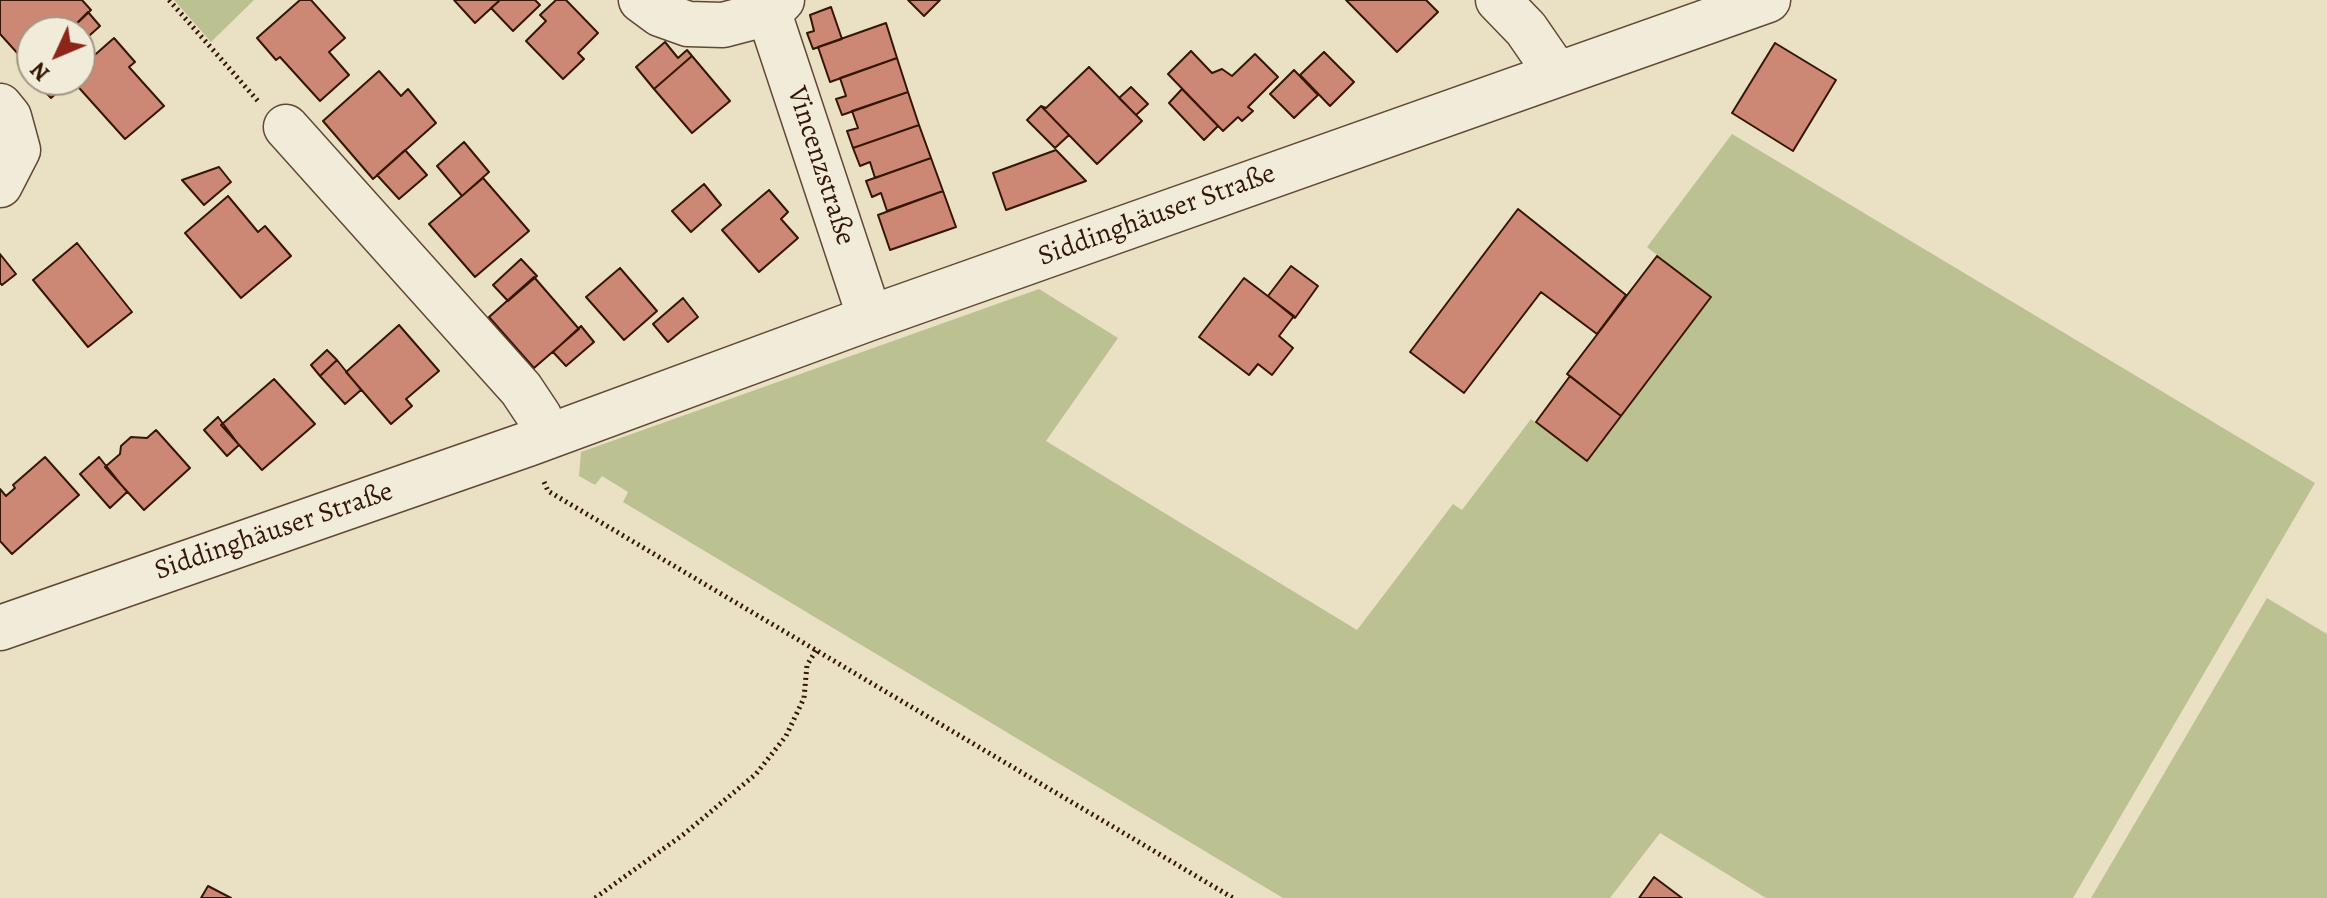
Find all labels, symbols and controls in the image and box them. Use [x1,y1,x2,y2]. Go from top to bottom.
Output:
north arrow [16,16,96,96]
text: N [24,55,57,87]
street label: Vincenzstraße [779,83,861,249]
street label: Siddinghäuser Straße [1034,158,1280,274]
street label: Siddinghäuser Straße [150,475,398,589]

